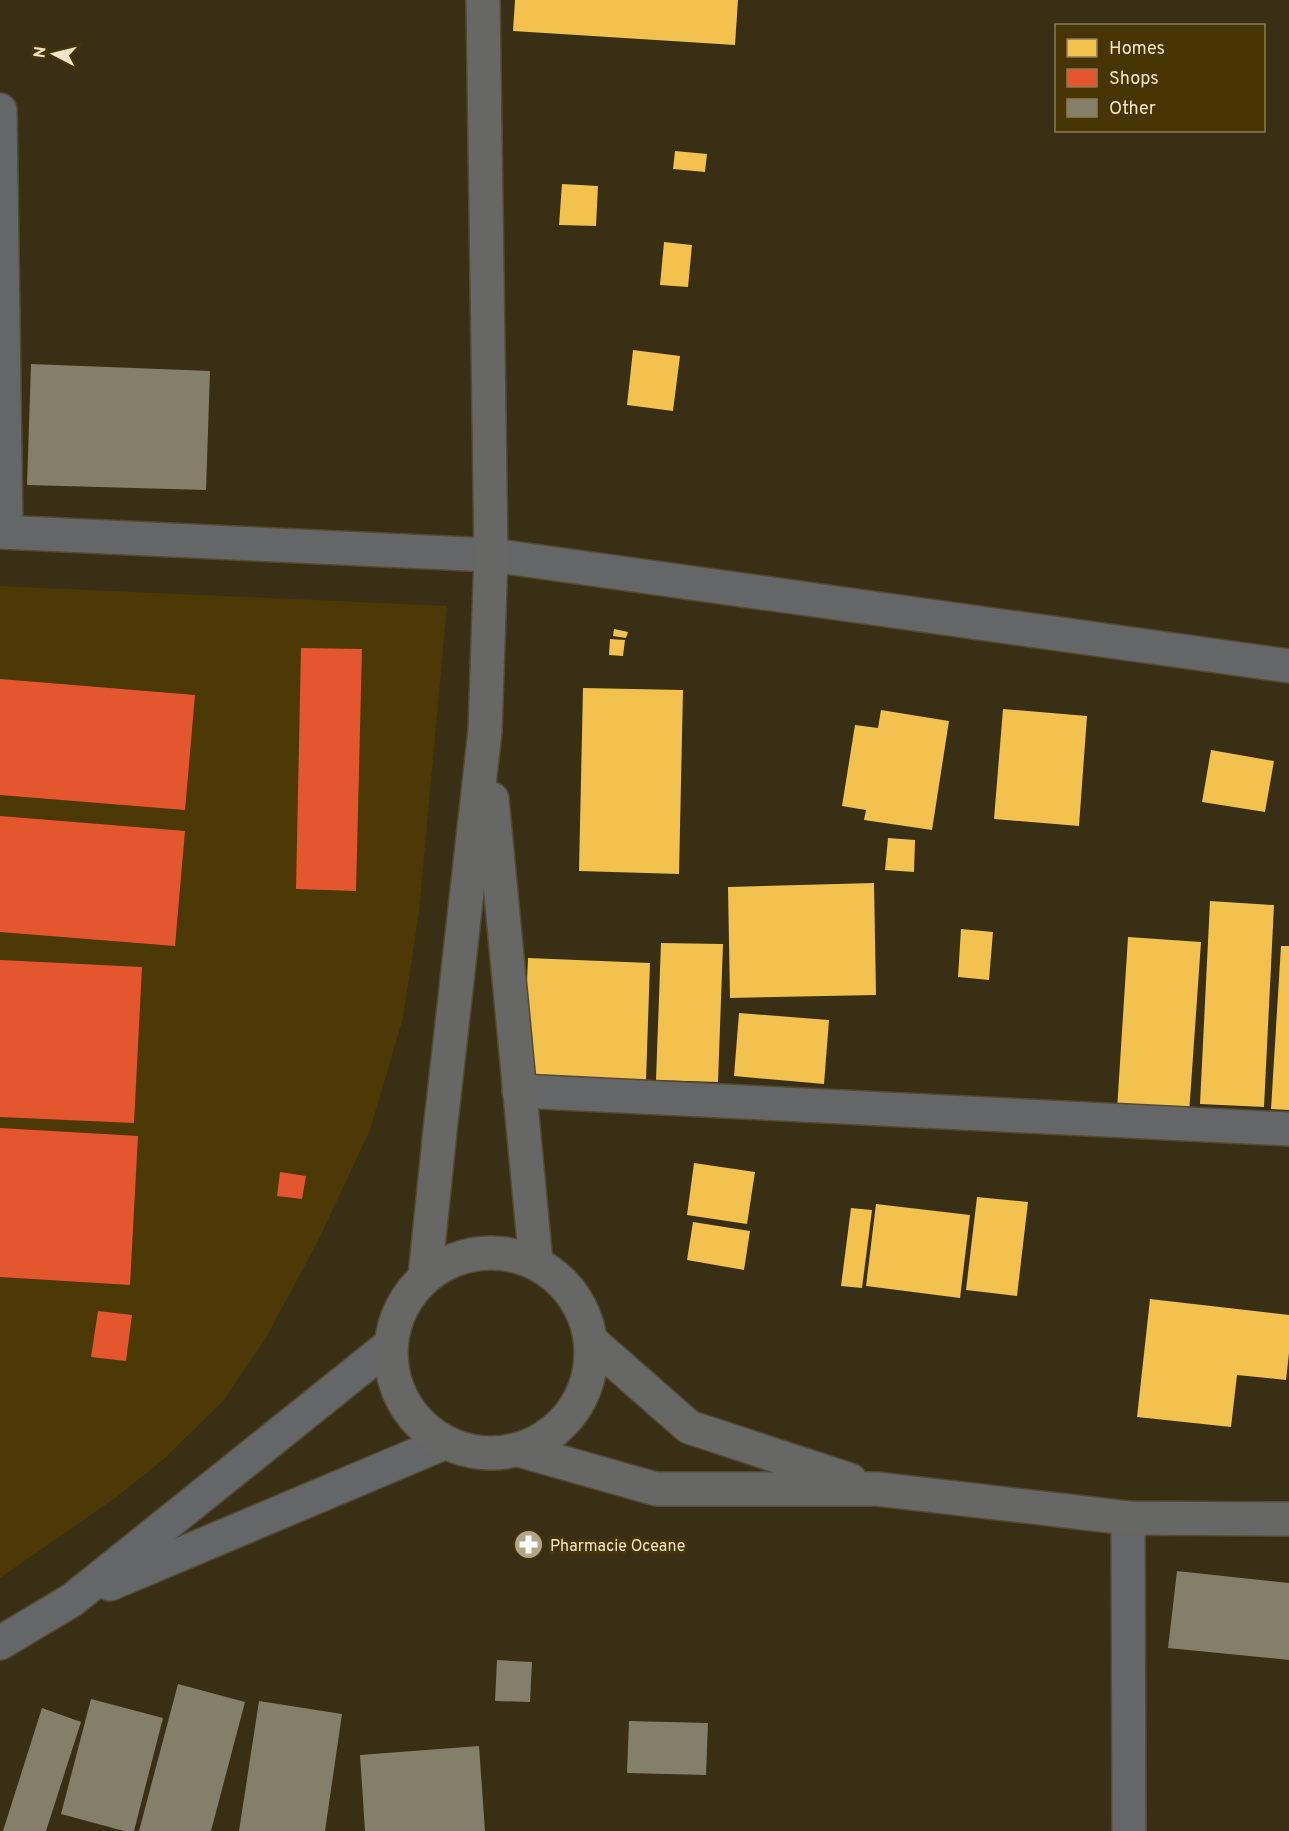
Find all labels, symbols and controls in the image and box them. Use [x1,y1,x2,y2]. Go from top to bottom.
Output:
north arrow [24,24,84,84]
legend [1055,24,1265,132]
text: Homes [1109,38,1165,61]
text: N [30,45,52,59]
text: Shops [1109,68,1159,91]
text: Other [1109,98,1156,121]
pharmacy icon: Pharmacie Oceane [513,1529,545,1561]
place label: Pharmacie Oceane [550,1537,685,1557]

